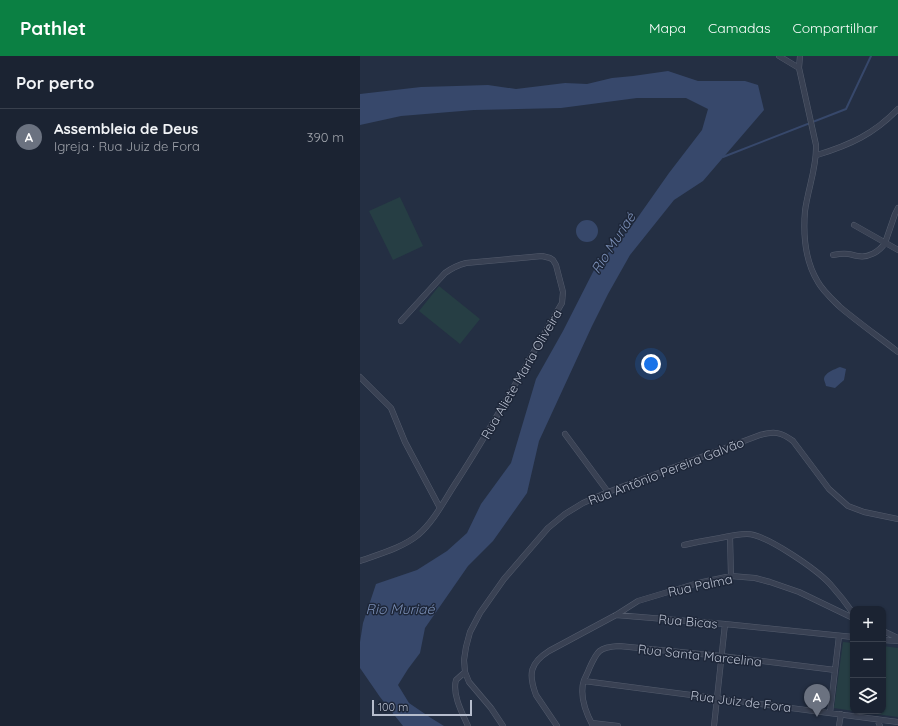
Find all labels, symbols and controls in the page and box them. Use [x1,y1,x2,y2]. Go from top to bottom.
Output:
text: Pathlet [20,16,86,40]
text: Mapa [649,19,686,37]
text: Camadas [708,19,770,37]
text: Compartilhar [792,19,878,37]
text: Por perto [16,72,94,93]
text: Assembleia de Deus [54,119,198,138]
text: A [25,129,33,145]
text: 390 m [307,129,344,145]
text: Igreja · Rua Juiz de Fora [54,138,200,154]
water label: Rio Muriaé [587,208,640,277]
street label: Rua Aliete Maria Oliveira [477,306,565,442]
your location [641,354,661,374]
street label: Rua Antônio Pereira Galvão [586,434,746,508]
street label: Rua Palma [666,570,734,600]
water label: Rio Muriaé [366,600,436,618]
map controls [850,606,886,714]
button: + [850,606,886,642]
street label: Rua Bicas [658,610,718,632]
street label: Rua Santa Marcelina [637,641,763,669]
button: − [850,642,886,678]
button: layers [850,678,886,714]
pin: A [804,684,830,717]
street label: Rua Juiz de Fora [690,687,792,715]
scale bar [372,698,472,717]
text: 100 m [378,700,408,714]

